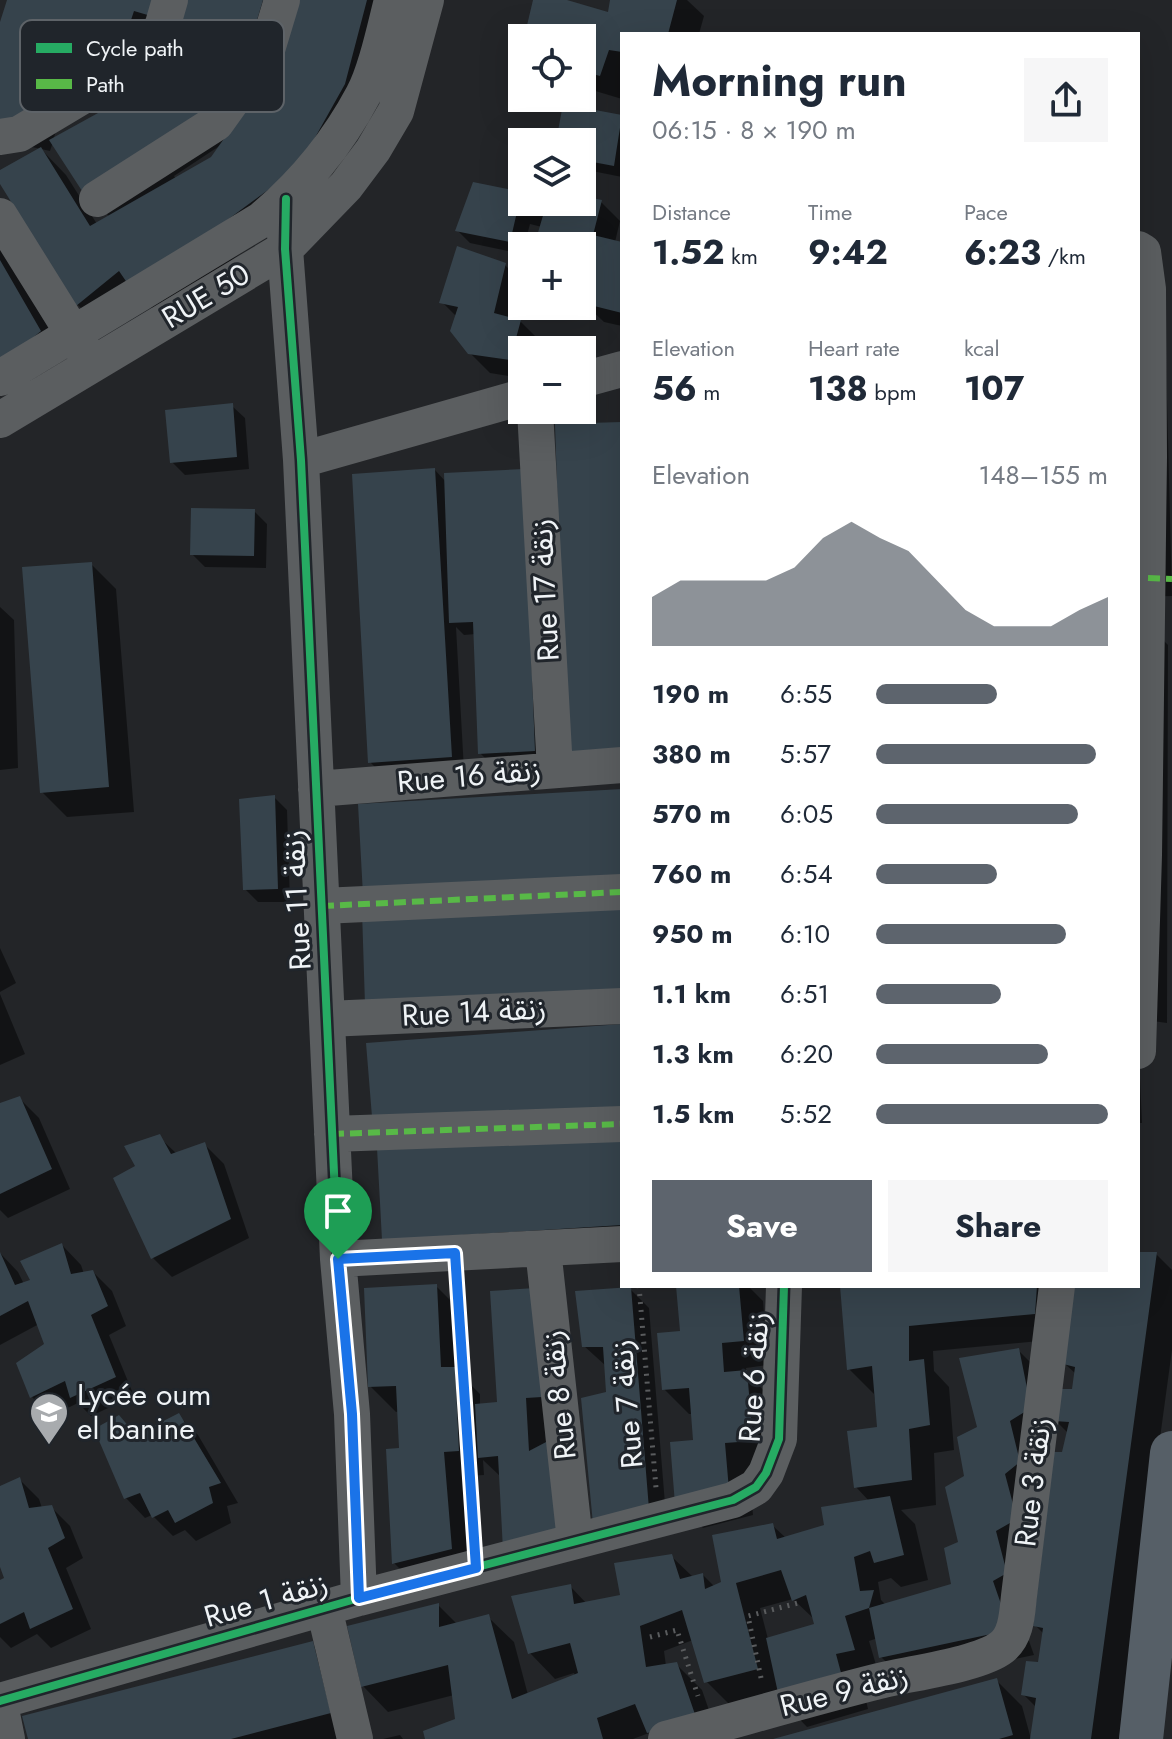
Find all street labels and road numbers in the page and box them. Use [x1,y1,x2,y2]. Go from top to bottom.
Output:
street label: RUE 50 [154,252,258,339]
street label: Rue 17 زنقة [519,518,570,662]
street label: Rue 16 زنقة [395,748,543,803]
street label: Rue 11 زنقة [271,829,322,971]
street label: Rue 14 زنقة [401,986,547,1037]
street label: Rue 6 زنقة [727,1310,780,1444]
street label: Rue 8 زنقة [530,1328,587,1462]
street label: Rue 7 زنقة [599,1338,654,1470]
street label: Rue 3 زنقة [1003,1415,1062,1549]
street label: Rue 1 زنقة [199,1561,333,1638]
street label: Rue 9 زنقة [775,1654,913,1727]

